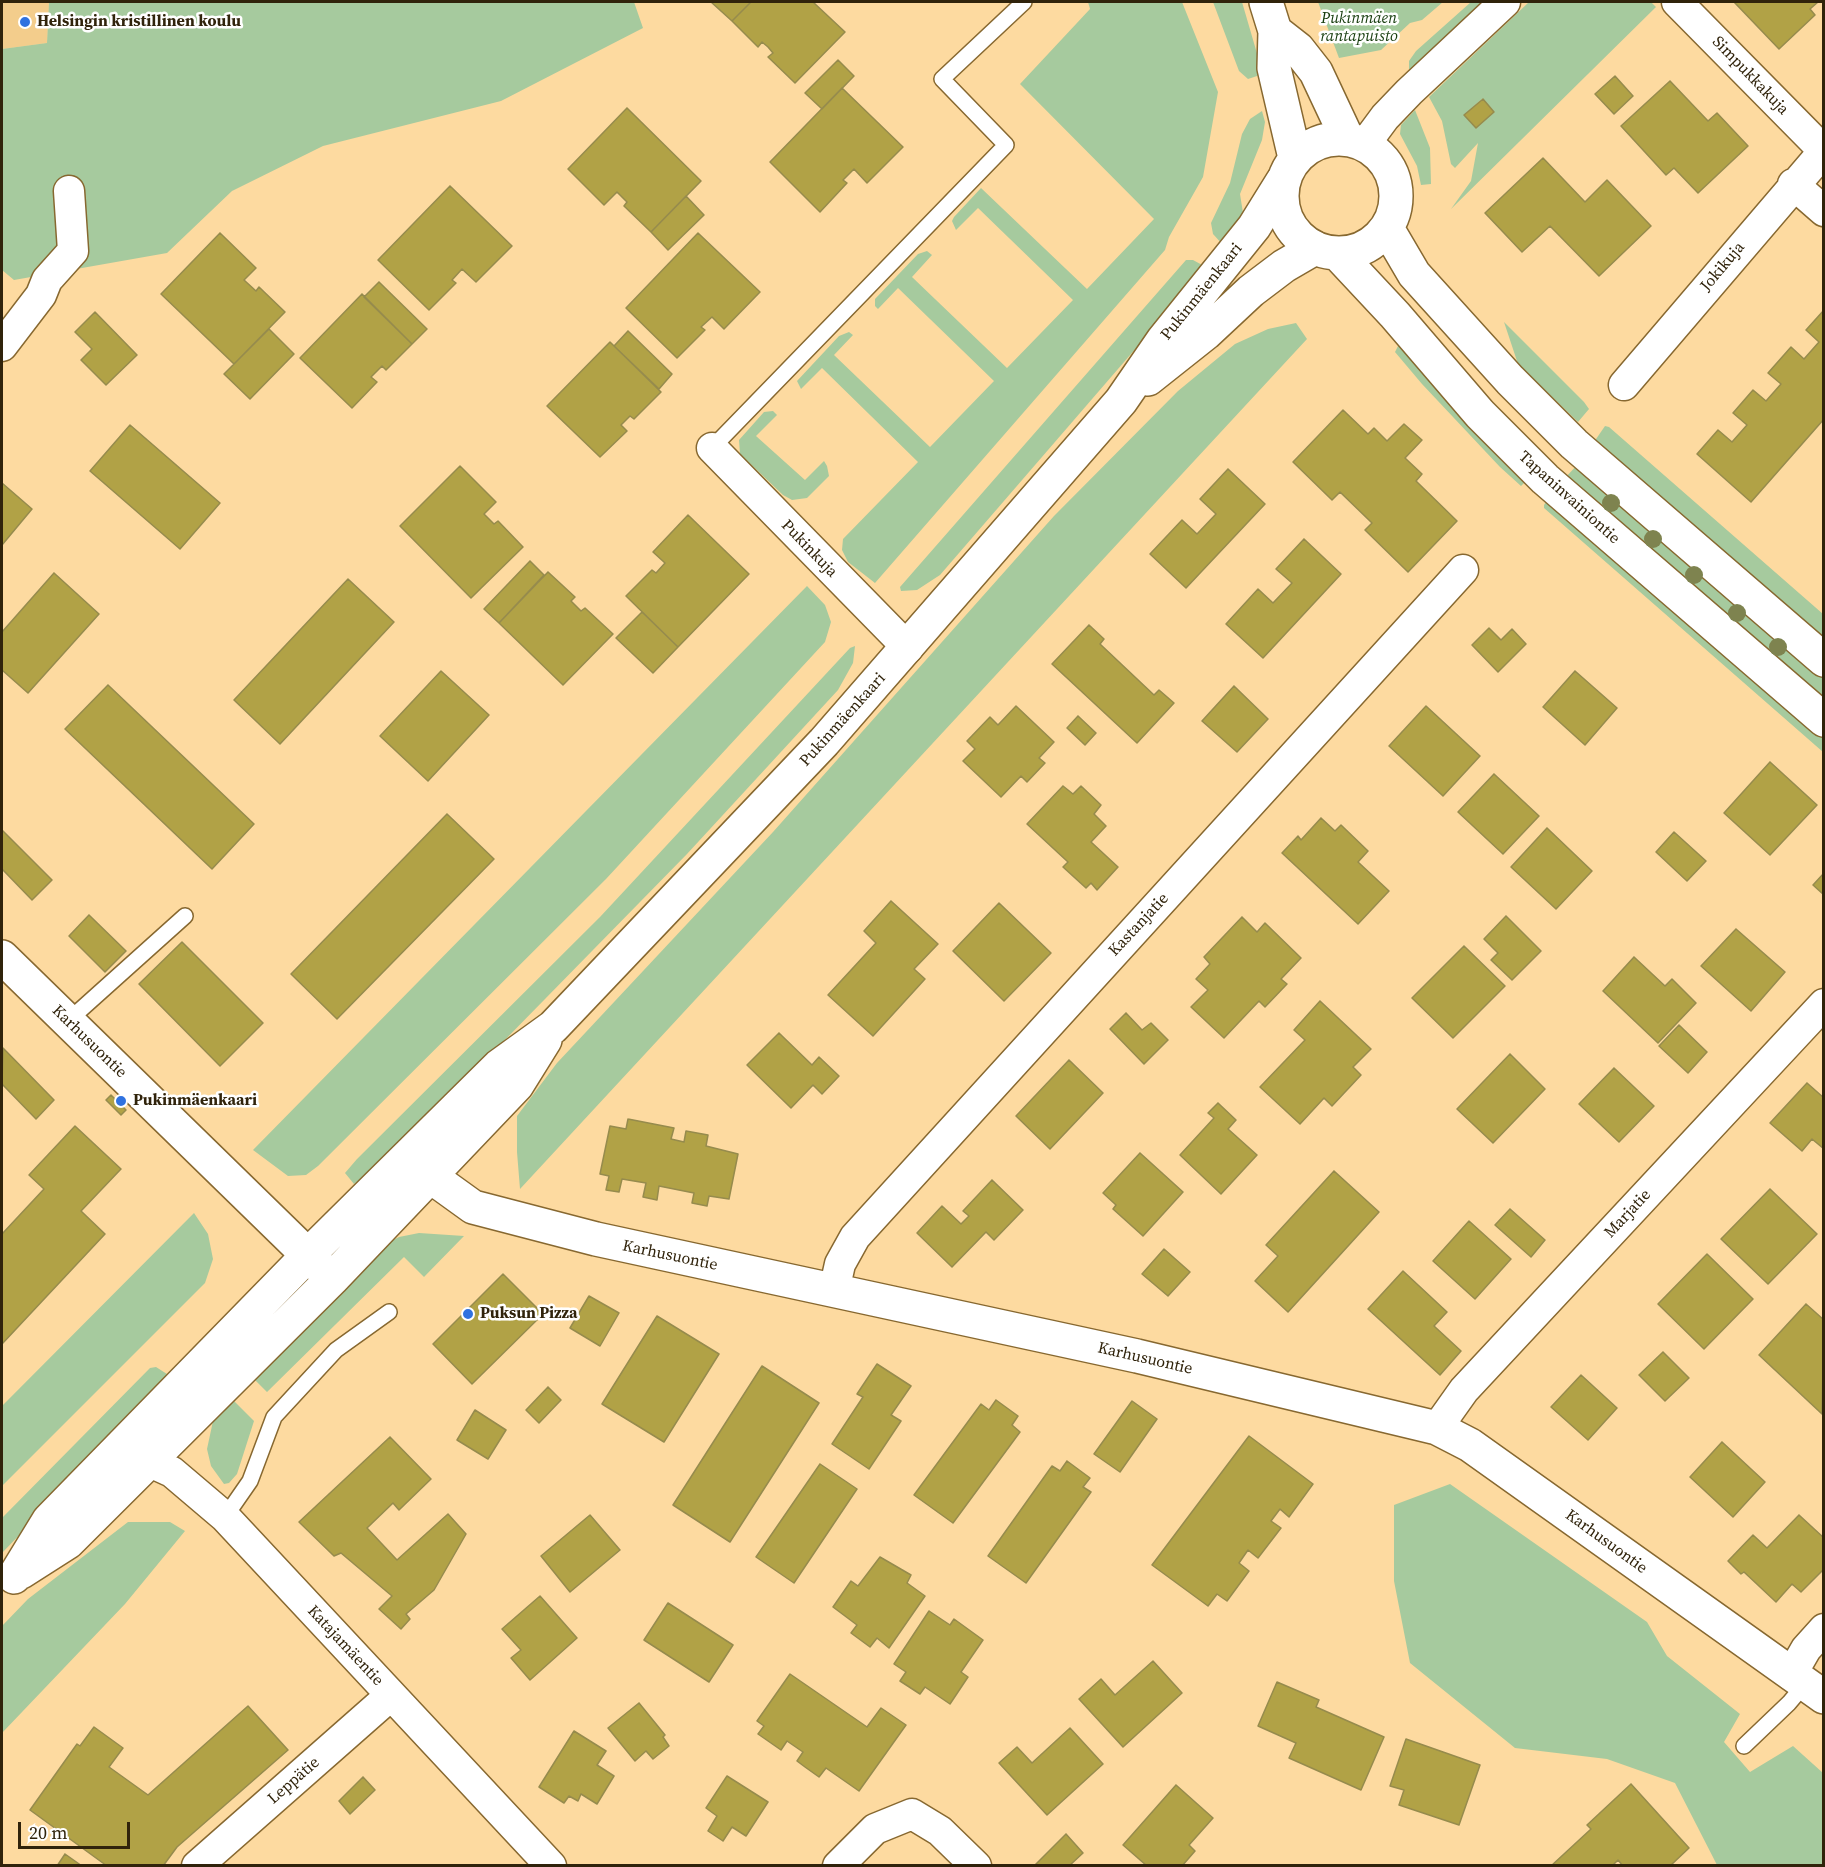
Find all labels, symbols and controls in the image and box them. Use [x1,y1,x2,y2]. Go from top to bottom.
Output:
park label: Pukinmäen rantapuisto [1320,9,1398,47]
place label: Helsingin kristillinen koulu [37,12,241,32]
marker: Helsingin kristillinen koulu [18,15,32,29]
street label: Simpukkakuja [1708,33,1792,119]
street label: Jokikuja [1697,238,1749,296]
street label: Pukinmäenkaari [1157,240,1247,344]
street label: Tapaninvainiontie [1514,447,1624,549]
street label: Pukinkuja [777,516,841,582]
street label: Pukinmäenkaari [796,669,890,771]
street label: Kastanjatie [1105,889,1173,961]
street label: Karhusuontie [48,1002,130,1082]
place label: Pukinmäenkaari [133,1091,257,1111]
marker: Pukinmäenkaari [114,1094,128,1108]
street label: Marjatie [1601,1186,1655,1242]
street label: Karhusuontie [621,1237,719,1275]
place label: Puksun Pizza [480,1304,577,1324]
marker: Puksun Pizza [461,1307,475,1321]
street label: Karhusuontie [1096,1339,1194,1379]
street label: Karhusuontie [1561,1506,1651,1578]
street label: Katajamäentie [303,1602,387,1690]
street label: Leppätie [264,1753,324,1809]
scale bar [21,1810,134,1848]
text: 20 m [29,1820,67,1845]

